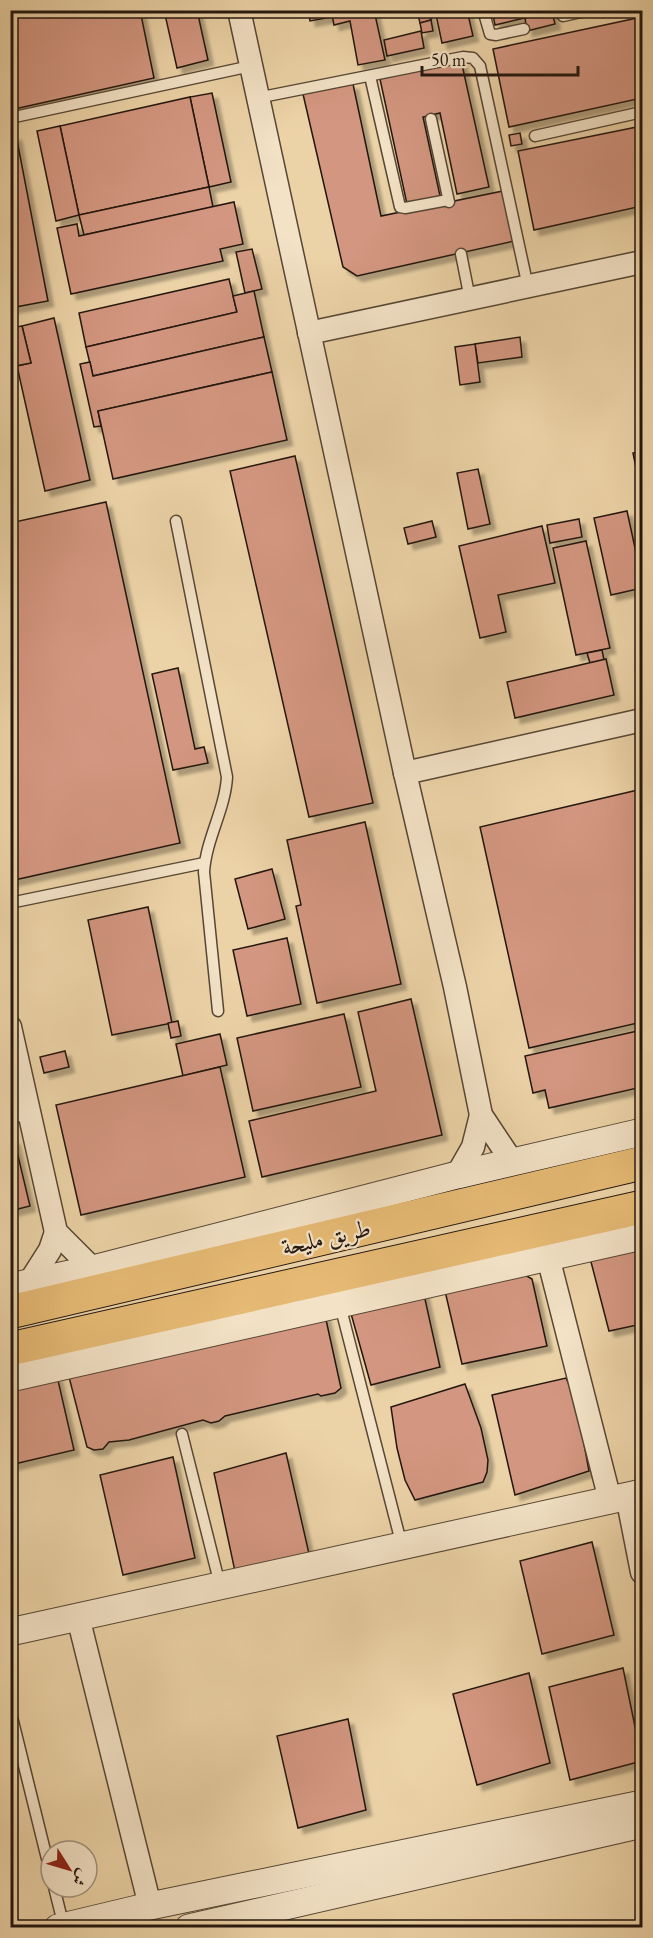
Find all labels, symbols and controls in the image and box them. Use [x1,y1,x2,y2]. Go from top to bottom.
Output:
scale bar [422,39,578,77]
text: 50 m [431,48,466,71]
street label: طريق مليحة [278,1212,374,1262]
north arrow [39,1839,99,1899]
text: ش [67,1865,94,1890]

